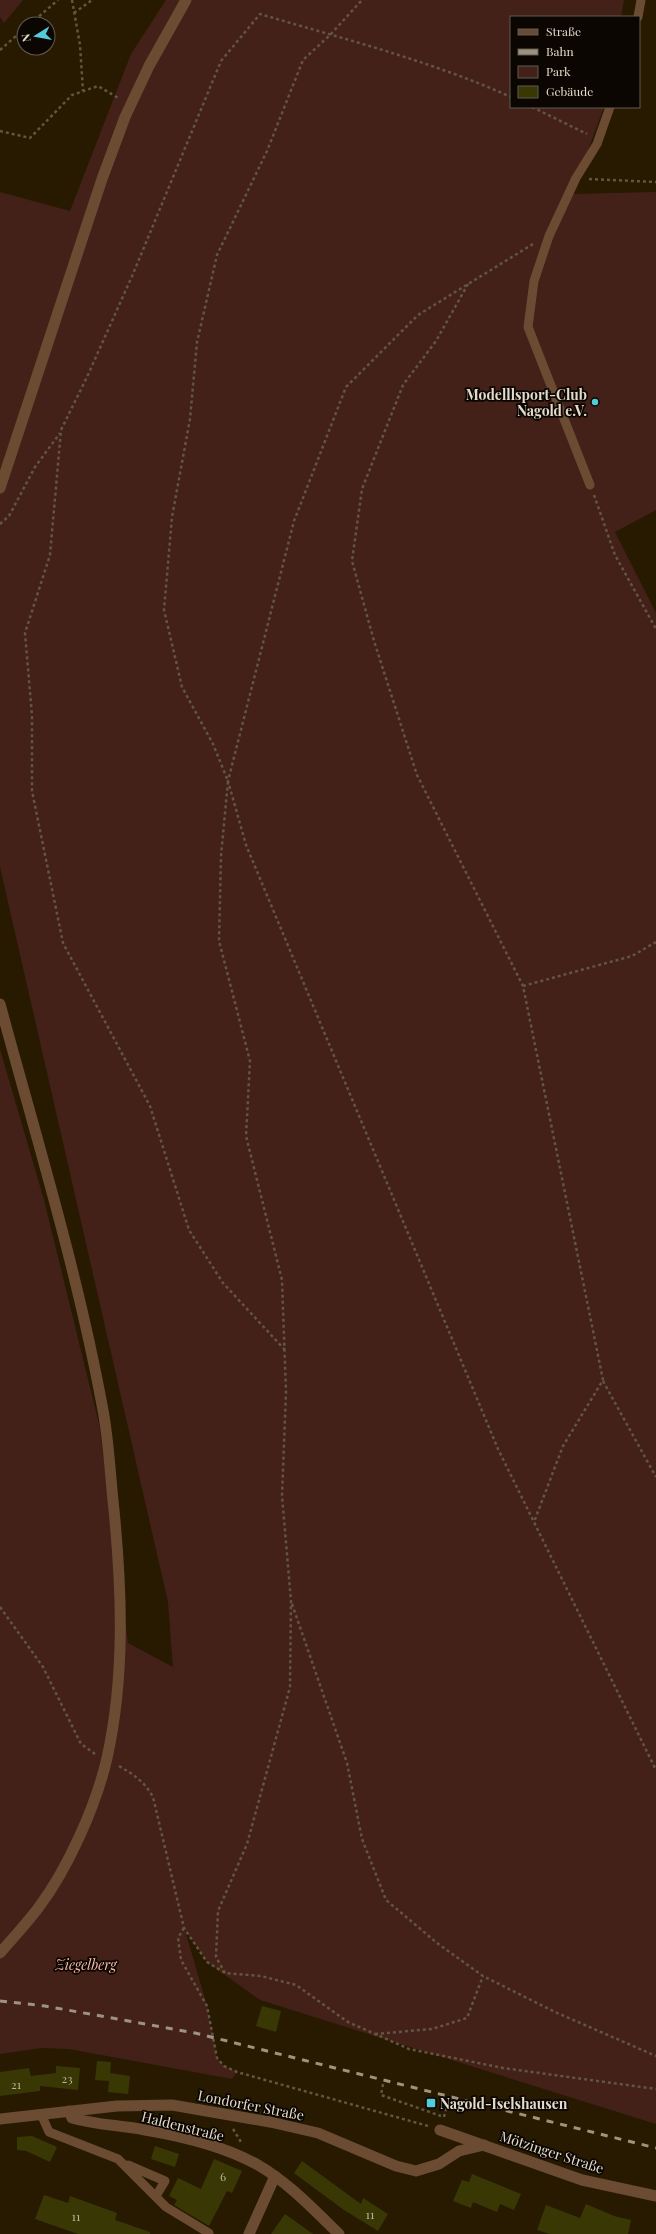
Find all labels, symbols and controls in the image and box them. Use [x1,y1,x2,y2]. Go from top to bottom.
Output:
north arrow [16,16,56,56]
legend [510,16,640,108]
text: Straße [546,23,581,39]
text: N [18,33,34,43]
text: Bahn [546,43,574,59]
text: Park [546,63,571,79]
text: Gebäude [546,83,593,99]
place label: Modelllsport-Club Nagold e.V. [466,385,587,420]
marker: Modelllsport-Club Nagold e.V. [590,397,600,407]
park label: Ziegelberg [54,1955,118,1974]
house number: 23 [61,2070,73,2086]
house number: 21 [11,2076,22,2092]
street label: Londorfer Straße [196,2085,306,2125]
place label: Nagold-Iselshausen [440,2094,568,2113]
marker: Nagold-Iselshausen [425,2097,437,2109]
street label: Haldenstraße [140,2107,226,2145]
street label: Mötzinger Straße [498,2126,606,2178]
house number: 6 [220,2168,226,2184]
house number: 11 [366,2206,375,2222]
house number: 11 [72,2208,81,2224]

